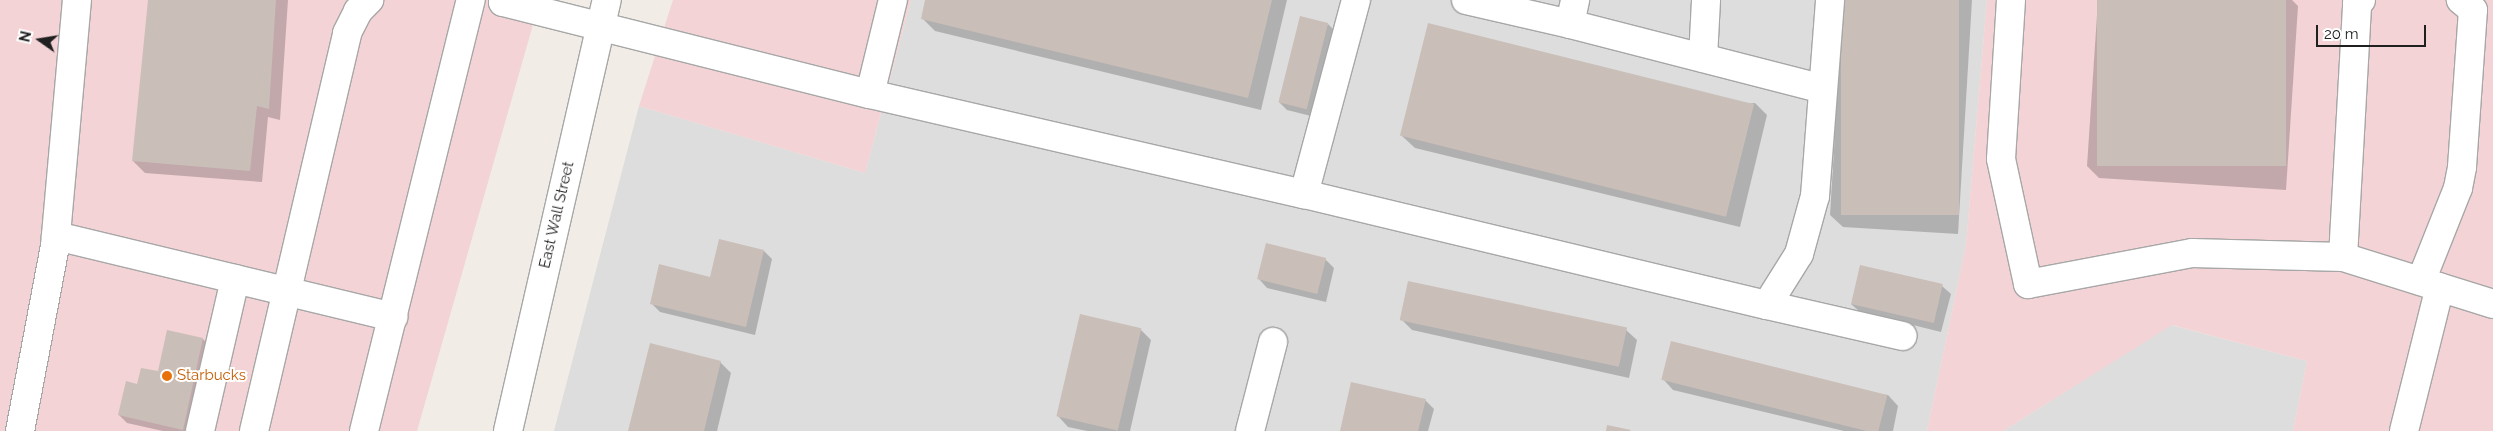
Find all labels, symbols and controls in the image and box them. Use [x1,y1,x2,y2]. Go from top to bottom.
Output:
north arrow [15,15,65,65]
scale bar [2318,15,2428,47]
text: 20 m [2324,25,2359,43]
text: N [16,30,34,44]
street label: East Wall Street [536,159,578,271]
place label: Starbucks [177,367,246,385]
marker: Starbucks [161,370,173,382]

